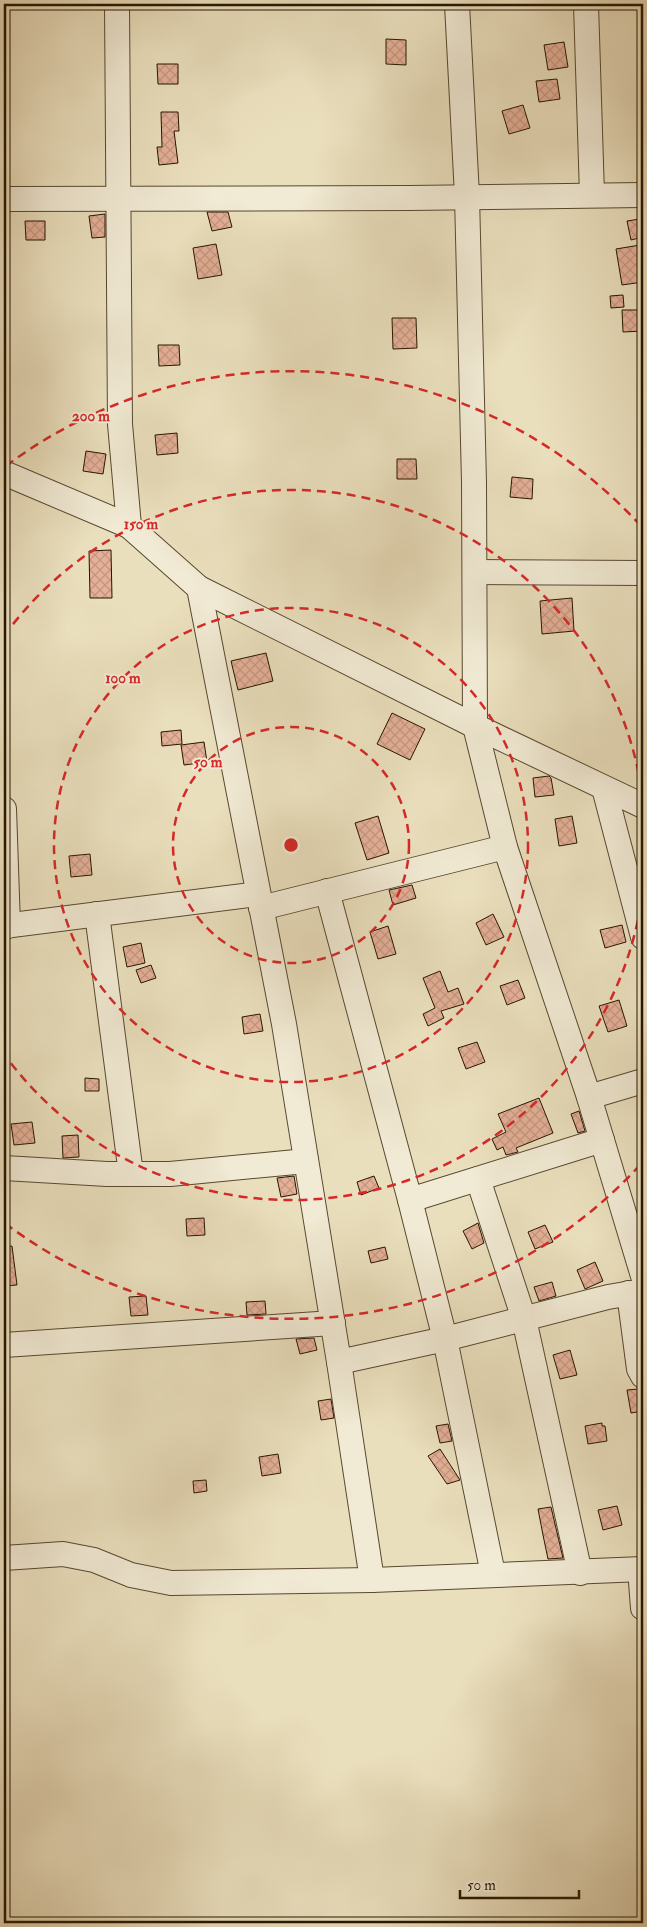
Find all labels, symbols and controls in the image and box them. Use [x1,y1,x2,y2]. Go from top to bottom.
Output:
text: 200 m [72,407,110,426]
text: 150 m [124,515,158,534]
text: 100 m [105,669,141,688]
text: 50 m [194,753,223,772]
centre of rings [282,836,300,854]
scale bar [460,1867,578,1899]
text: 50 m [467,1876,496,1895]

